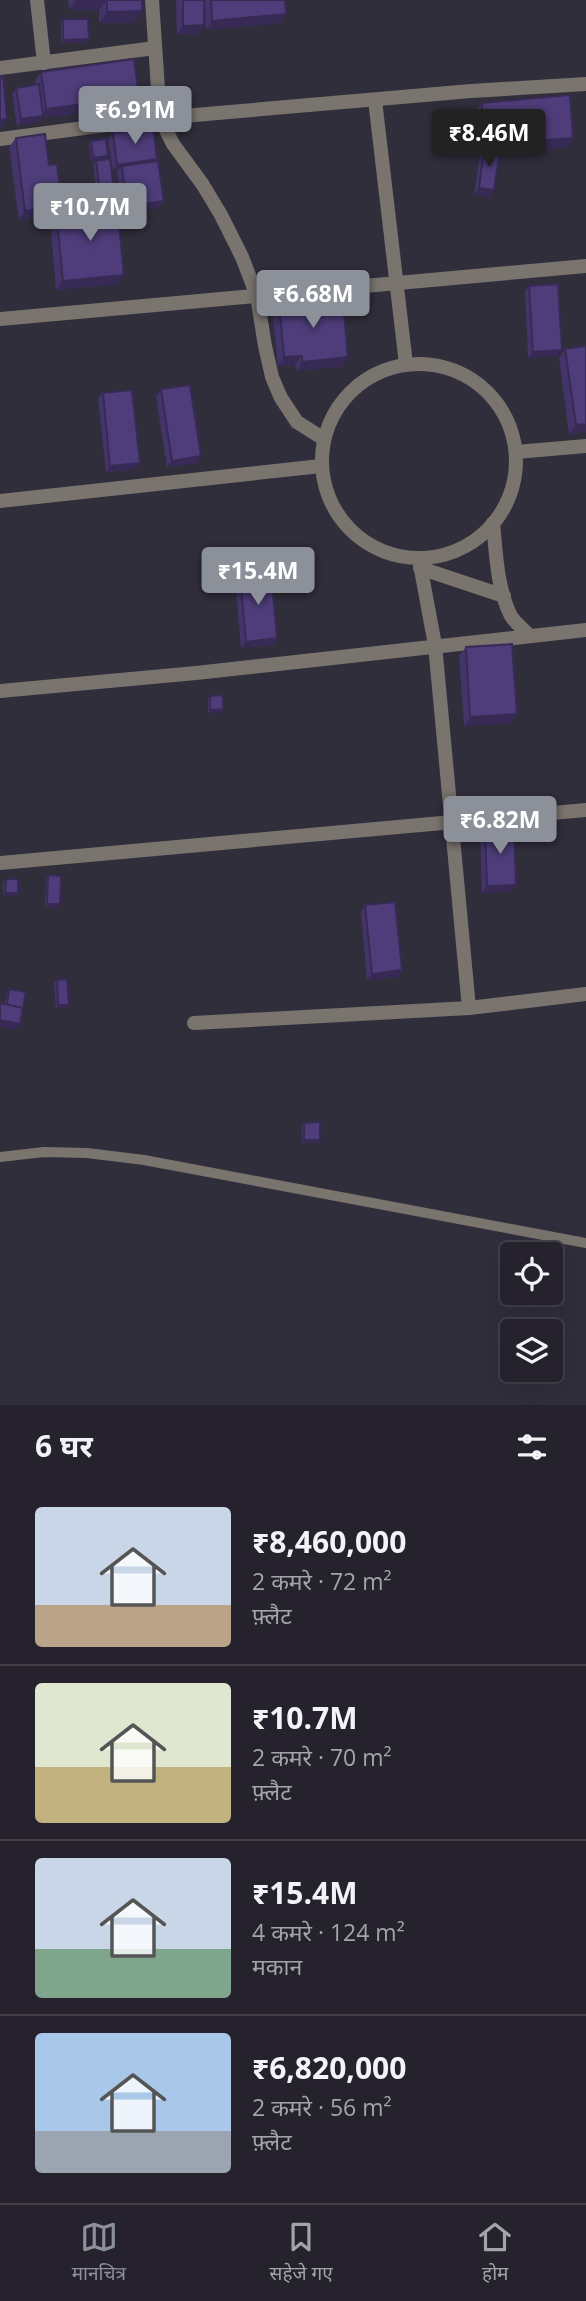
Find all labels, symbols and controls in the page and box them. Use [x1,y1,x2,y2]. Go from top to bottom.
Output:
pin: ₹6.91M [78,86,192,146]
text: ₹6.91M [95,93,175,125]
pin: ₹8.46M [432,110,546,169]
text: ₹8.46M [449,116,529,148]
pin: ₹10.7M [33,184,147,243]
text: ₹10.7M [50,190,130,222]
pin: ₹6.68M [256,270,370,330]
text: ₹6.68M [273,277,353,309]
pin: ₹15.4M [201,548,315,607]
text: ₹15.4M [218,554,298,586]
pin: ₹6.82M [443,796,557,856]
text: ₹6.82M [460,803,540,835]
map controls [500,1242,563,1382]
button: locate [500,1242,563,1305]
button: layers [500,1319,563,1382]
text: 6 घर [35,1425,93,1466]
icon: filters [513,1428,551,1466]
text: ₹8,460,000 [252,1521,406,1562]
icon: home [91,1535,175,1619]
text: 2 कमरे · 72 m² [252,1565,392,1597]
text: फ़्लैट [252,1599,292,1631]
text: ₹10.7M [252,1697,357,1738]
icon: home [91,1711,175,1795]
text: 2 कमरे · 70 m² [252,1741,392,1773]
text: फ़्लैट [252,1775,292,1807]
text: ₹15.4M [252,1872,357,1913]
icon: home [91,1886,175,1970]
text: 4 कमरे · 124 m² [252,1916,405,1948]
text: मकान [252,1950,302,1982]
text: ₹6,820,000 [252,2047,406,2088]
icon: home [91,2061,175,2145]
text: 2 कमरे · 56 m² [252,2091,392,2123]
text: फ़्लैट [252,2125,292,2157]
tab: मानचित्र [72,2218,126,2288]
tab: सहेजे गए [270,2218,333,2288]
tab: होम [476,2218,514,2288]

